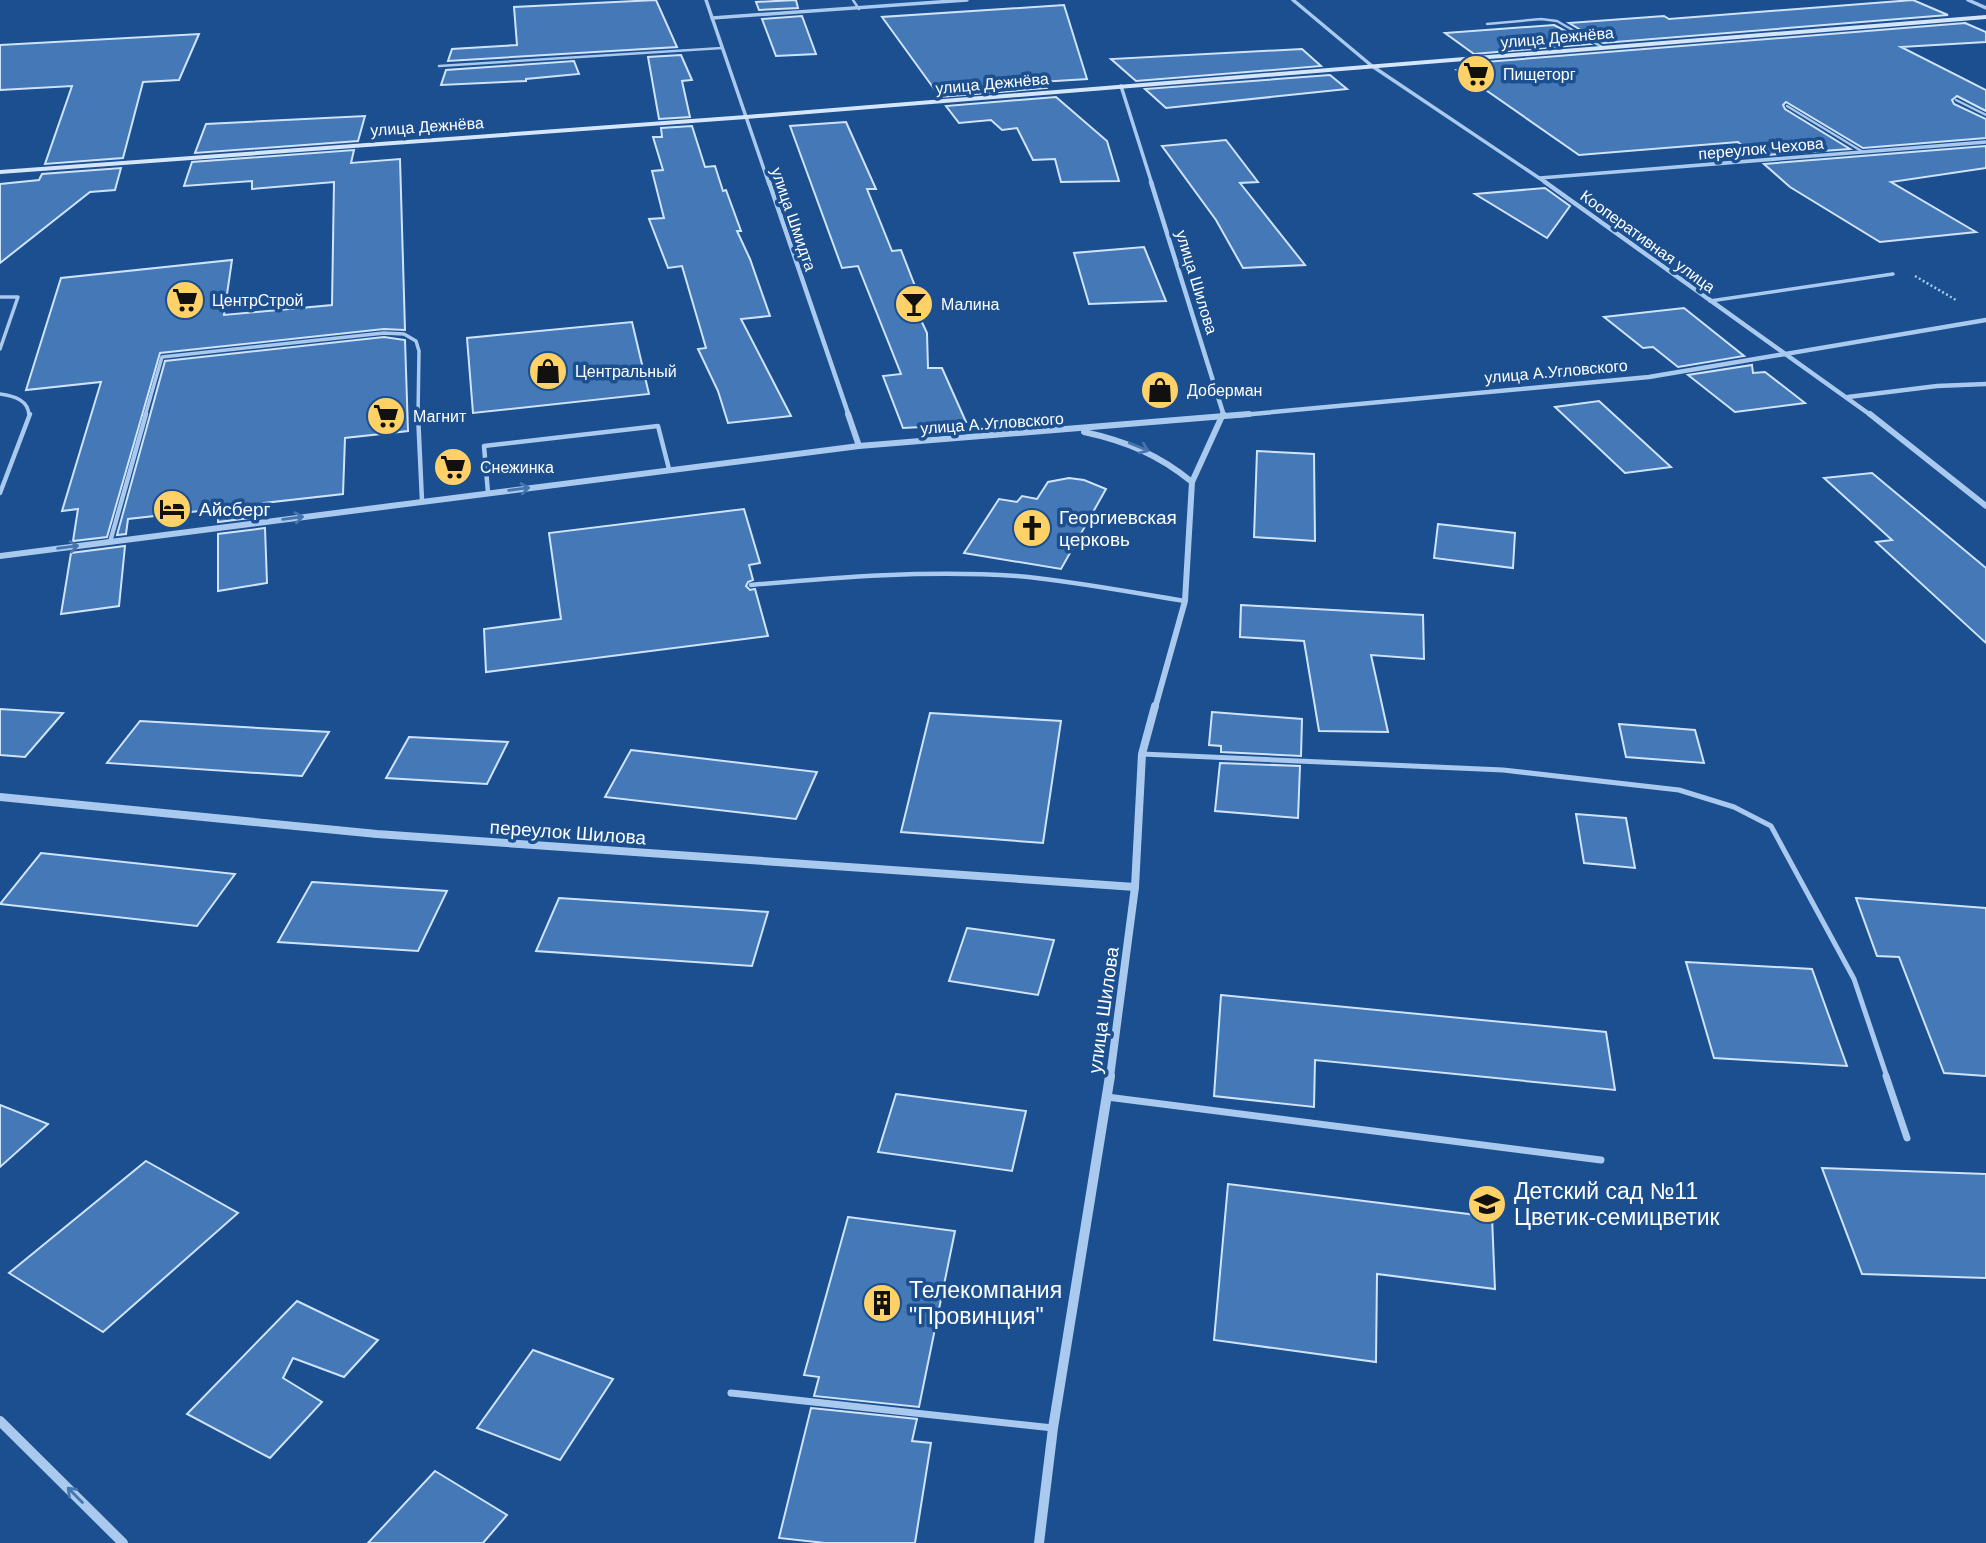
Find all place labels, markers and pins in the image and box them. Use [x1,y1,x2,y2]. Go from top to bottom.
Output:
supermarket icon: Пищеторг [1455,53,1497,95]
place label: Пищеторг [1503,66,1576,83]
supermarket icon: ЦентрСтрой [164,279,206,321]
bar icon: Малина [893,283,935,325]
place label: ЦентрСтрой [212,292,303,309]
place label: Малина [941,296,1000,313]
shop icon: Центральный [527,350,569,392]
place label: Центральный [575,363,677,380]
shop icon: Доберман [1139,369,1181,411]
place label: Доберман [1187,382,1262,399]
supermarket icon: Магнит [365,395,407,437]
place label: Магнит [413,408,467,425]
supermarket icon: Снежинка [432,446,474,488]
place label: Снежинка [480,459,554,476]
hotel icon: Айсберг [151,488,193,530]
place label: Айсберг [199,499,271,520]
church icon: Георгиевская церковь [1011,507,1053,549]
place label: Георгиевская церковь [1059,507,1177,550]
place label: Детский сад №11 Цветик-семицветик [1514,1178,1721,1230]
school or university icon: Детский сад №11 Цветик-семицветик [1466,1183,1508,1225]
place label: Телекомпания "Провинция" [909,1277,1062,1329]
building icon: Телекомпания "Провинция" [861,1282,903,1324]

